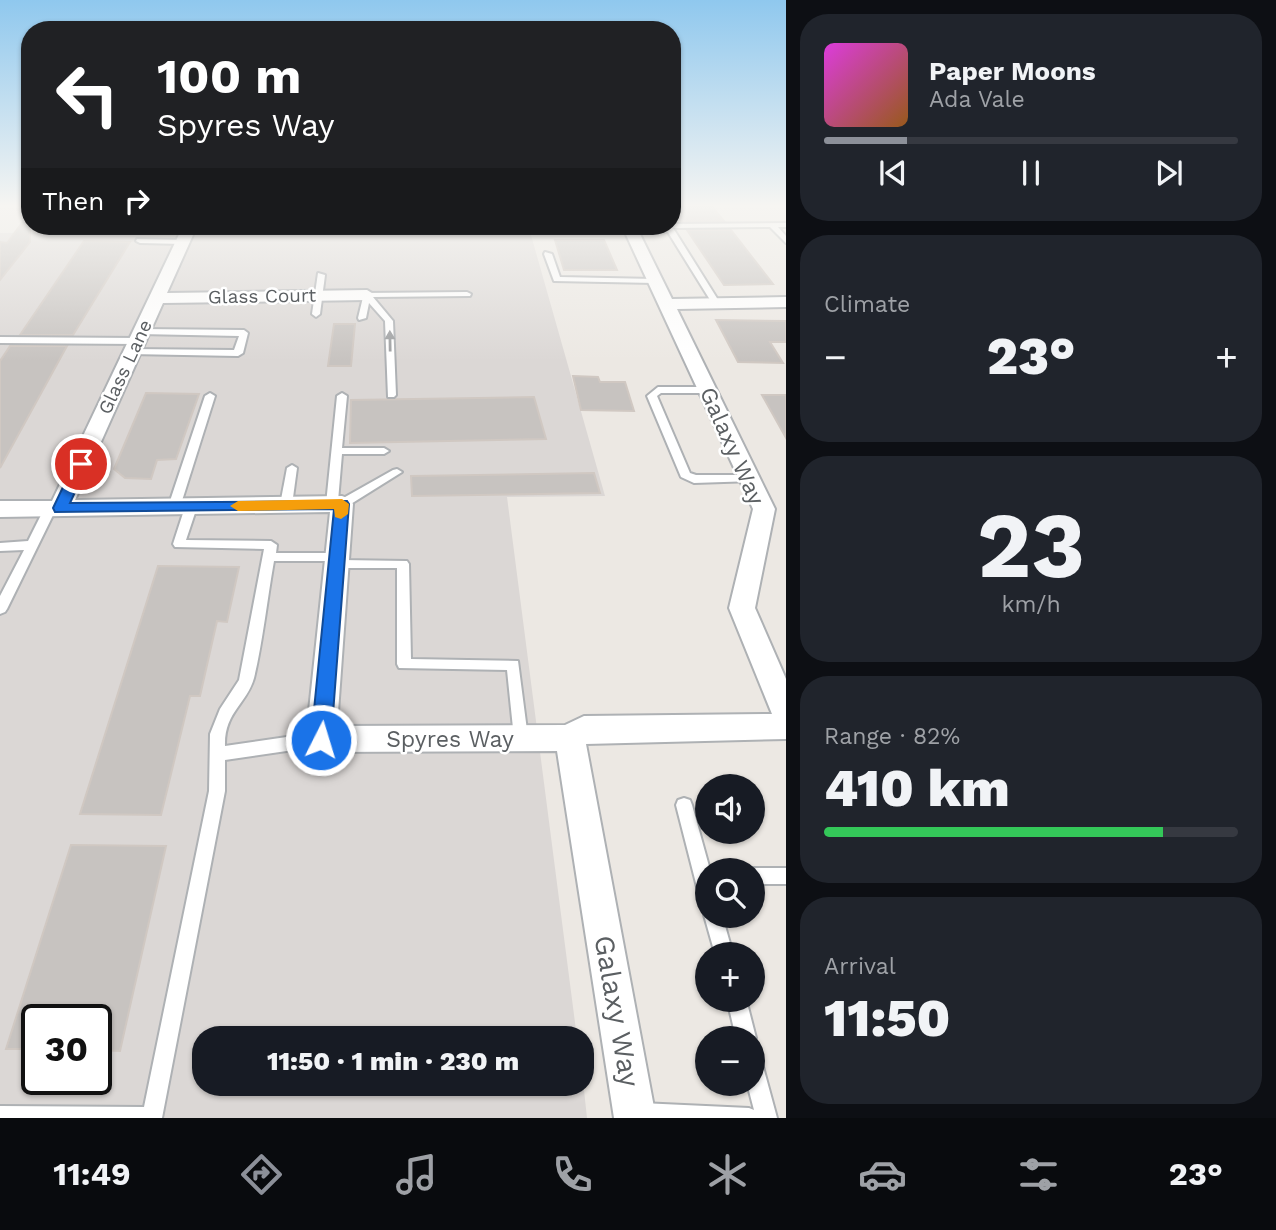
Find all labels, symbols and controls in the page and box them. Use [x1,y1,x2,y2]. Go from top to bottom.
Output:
text: 100 m [157,47,301,105]
icon: left [42,49,133,140]
text: Paper Moons [929,56,1096,86]
text: Ada Vale [929,86,1025,113]
text: Spyres Way [157,106,335,144]
icon: previous [874,154,912,192]
icon: pause [1012,154,1050,192]
icon: next [1150,154,1188,192]
icon: right [118,182,156,220]
text: Then [42,186,104,216]
street label: Glass Court [208,284,316,308]
text: Climate [824,291,910,318]
street label: Glass Lane [93,316,157,418]
text: 23° [987,326,1075,387]
one-way arrow [384,330,395,352]
text: − [824,335,847,379]
text: + [1215,335,1238,379]
street label: Galaxy Way [694,383,770,509]
pin [51,434,111,494]
icon: arrive [62,445,100,483]
text: 23 [977,492,1085,599]
text: km/h [1001,591,1061,618]
position arrow [284,703,358,777]
text: Range · 82% [824,723,960,750]
street label: Spyres Way [386,726,514,753]
text: 410 km [824,758,1010,819]
map controls [695,774,765,1096]
button: sound [695,774,765,844]
button: search [695,858,765,928]
street label: Galaxy Way [587,933,647,1090]
button: + [695,942,765,1012]
text: Arrival [824,953,896,980]
text: 11:50 [824,988,950,1049]
speed limit sign: 30 [21,1004,112,1095]
button: − [695,1026,765,1096]
text: 11:50 · 1 min · 230 m [267,1046,519,1076]
icon: directions [237,1150,286,1199]
icon: music [392,1150,441,1199]
icon: phone [548,1150,597,1199]
icon: climate [703,1150,752,1199]
icon: car [858,1150,907,1199]
icon: filters [1014,1150,1063,1199]
text: 11:49 [53,1155,131,1193]
text: 23° [1169,1155,1223,1193]

